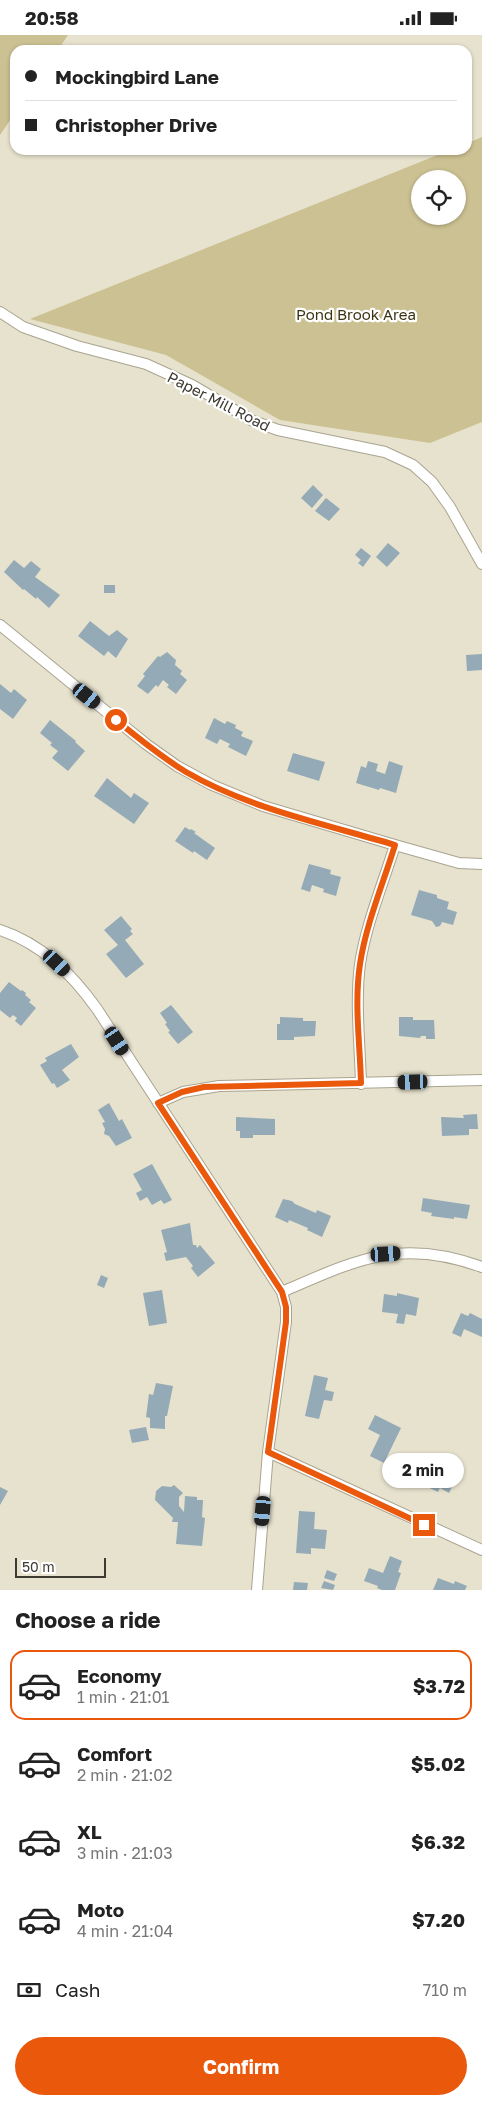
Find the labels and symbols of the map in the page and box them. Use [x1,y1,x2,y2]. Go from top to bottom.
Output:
park label: Pond Brook Area [296,305,416,323]
street label: Paper Mill Road [165,367,273,435]
car [70,681,103,711]
route start [105,709,127,731]
car [40,947,73,979]
car [102,1024,131,1058]
car [397,1074,428,1090]
car [370,1246,401,1262]
callout: 2 min [383,1453,465,1487]
car [254,1495,271,1527]
route end [413,1514,435,1536]
scale bar [15,1555,106,1578]

